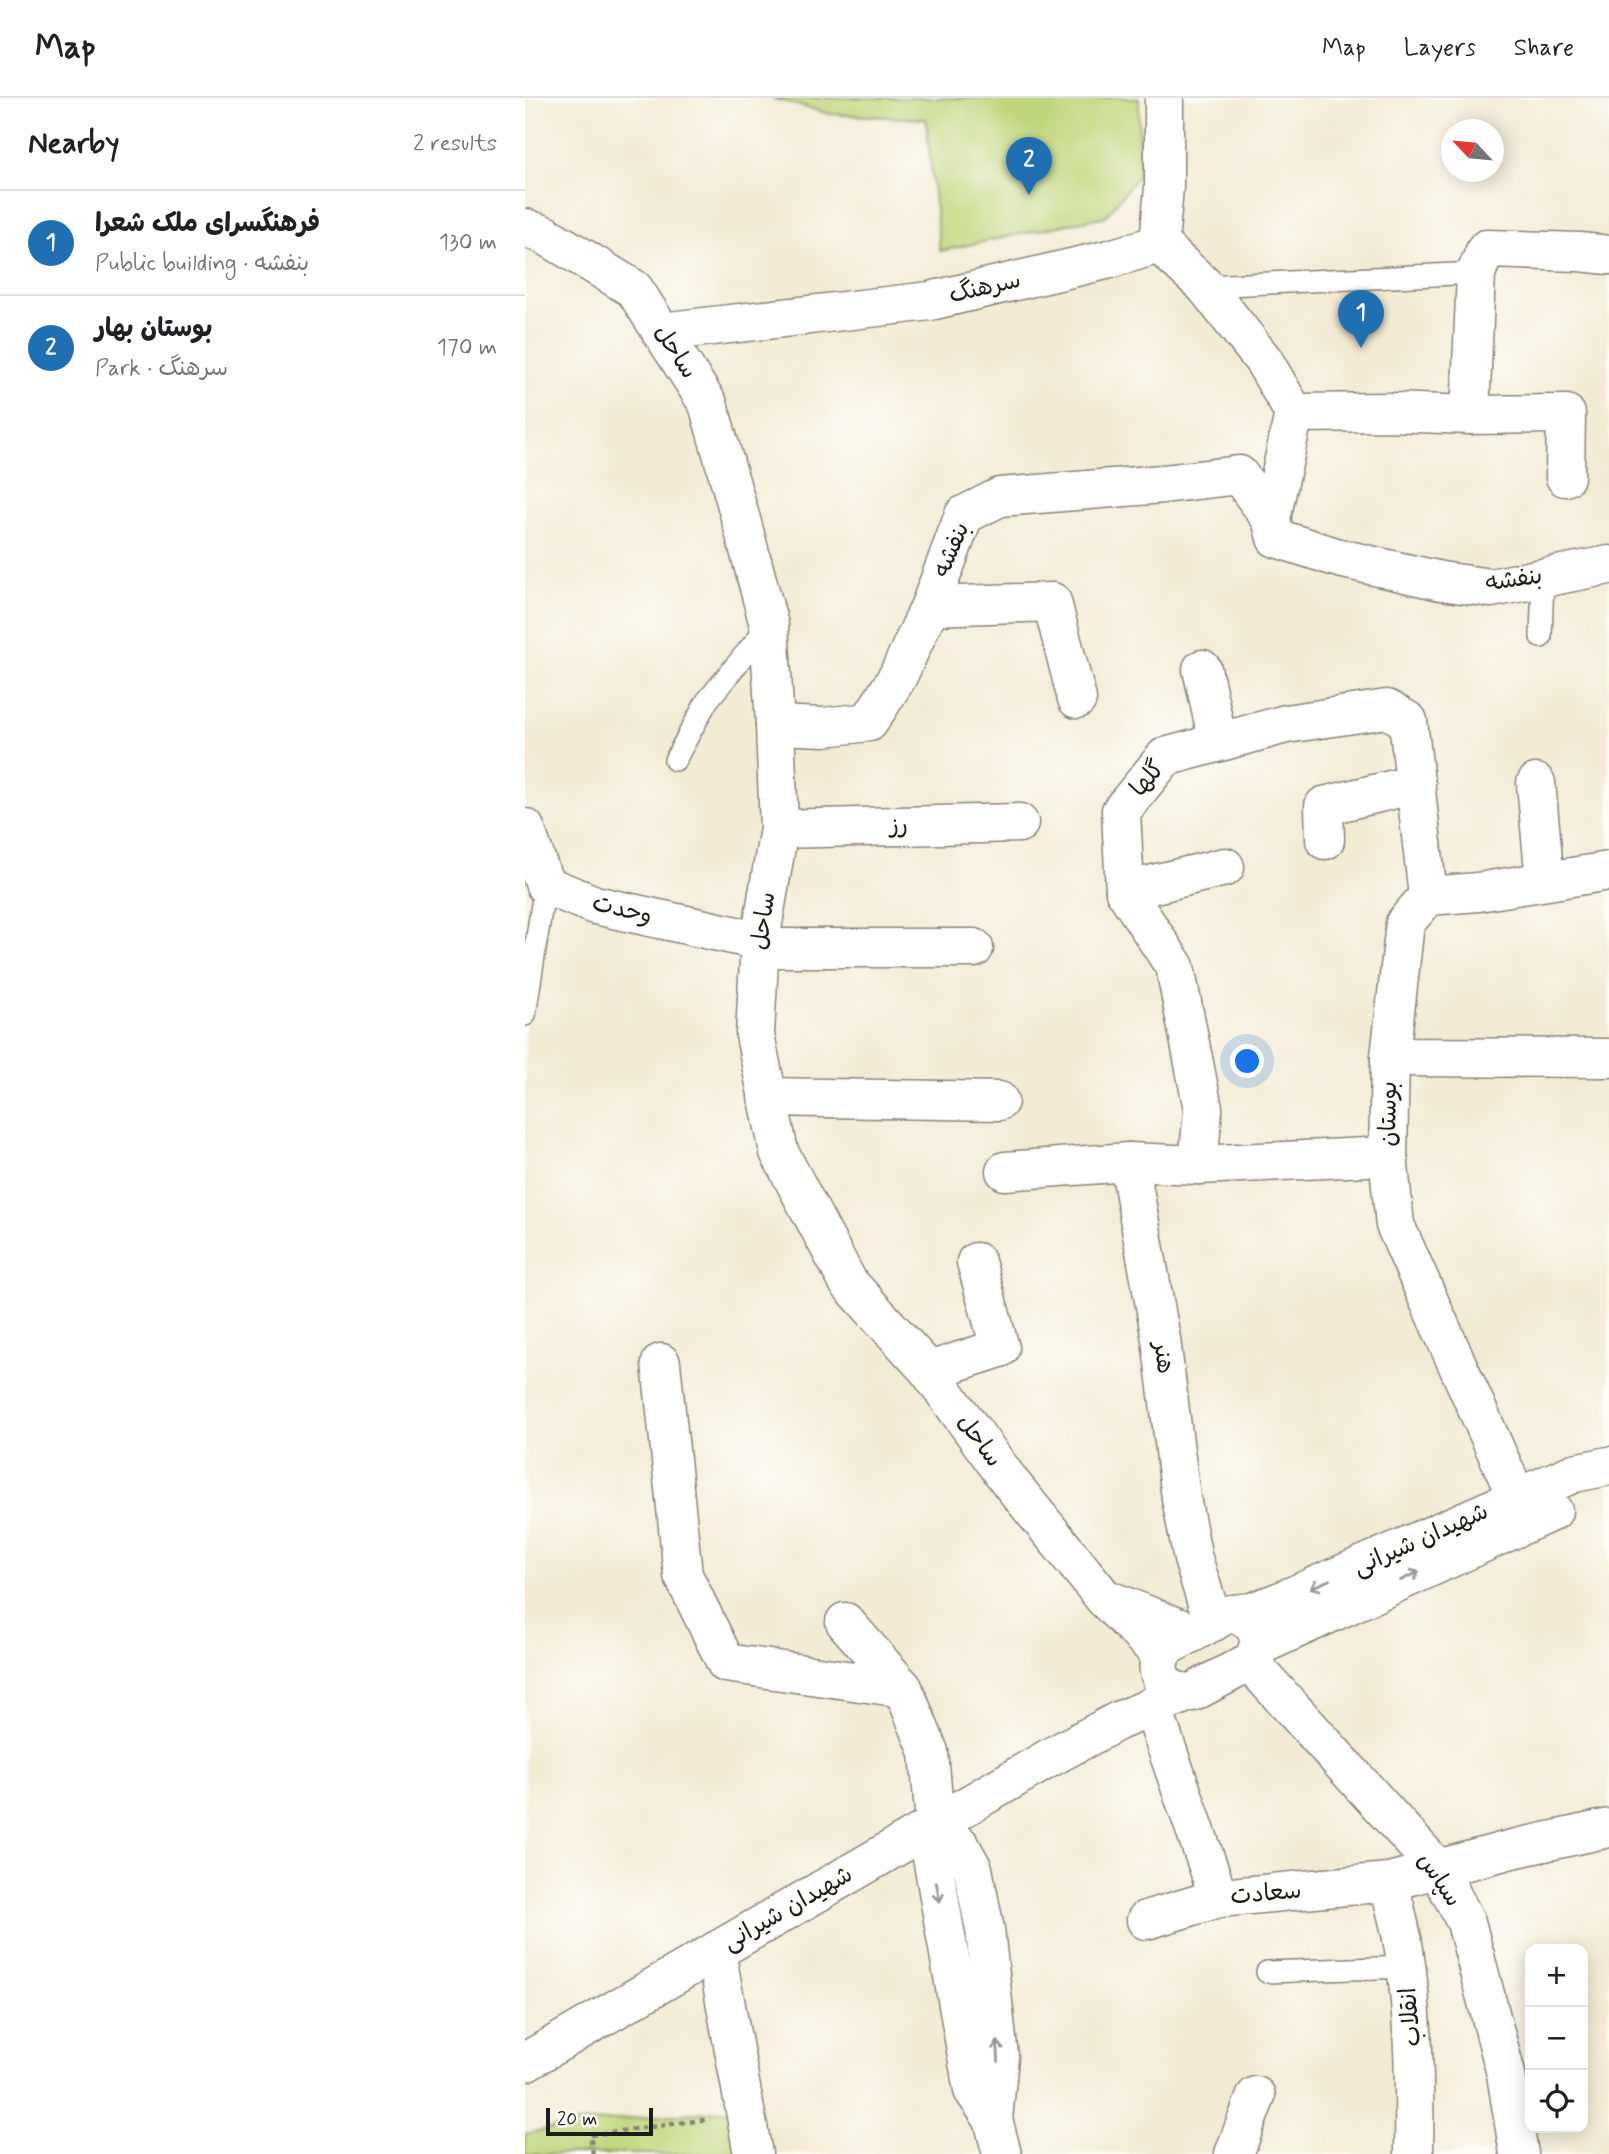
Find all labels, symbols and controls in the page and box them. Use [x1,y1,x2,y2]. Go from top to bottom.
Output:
text: Map [35,26,95,70]
text: Map [1322,33,1366,64]
text: Layers [1404,33,1476,64]
text: Share [1514,33,1574,64]
north arrow [1441,119,1504,182]
text: Nearby [28,124,119,163]
text: 2 results [413,129,497,159]
pin: 2 [1006,137,1052,195]
text: فرهنگسرای ملک شعرا [95,207,320,241]
text: 1 [46,228,56,258]
text: 130 m [439,228,497,258]
text: Public building · بنفشه [95,249,309,279]
street label: سرهنگ [946,265,1024,311]
pin: 1 [1338,290,1384,348]
text: بوستان بهار [95,312,212,346]
street label: ساحل [646,319,704,385]
text: 2 [45,333,57,363]
text: 170 m [437,333,497,363]
text: Park · سرهنگ [95,354,228,384]
street label: بنفشه [927,518,977,582]
street label: بنفشه [1484,561,1544,599]
street label: گلها [1124,754,1172,804]
street label: رز [888,810,908,842]
street label: وحدت [589,888,655,932]
street label: ساحل [745,890,783,952]
your location [1230,1044,1264,1078]
street label: بوستان [1373,1081,1405,1147]
street label: هنر [1145,1338,1181,1376]
street label: ساحل [949,1408,1009,1474]
street label: شهیدان شیرانی [1349,1496,1493,1584]
one-way arrow [1399,1569,1420,1583]
one-way arrow [1310,1578,1331,1591]
street label: سپاس [1410,1847,1468,1913]
street label: شهیدان شیرانی [718,1859,858,1959]
street label: سعادت [1229,1875,1303,1913]
one-way arrow [932,1880,945,1903]
map controls [1525,1944,1588,2133]
button: + [1525,1944,1588,2007]
street label: انقلاب [1393,1986,1429,2048]
button: − [1525,2007,1588,2070]
one-way arrow [991,2040,1004,2063]
button: locate [1525,2070,1588,2133]
scale bar [546,2105,653,2137]
text: 20 m [557,2107,597,2132]

